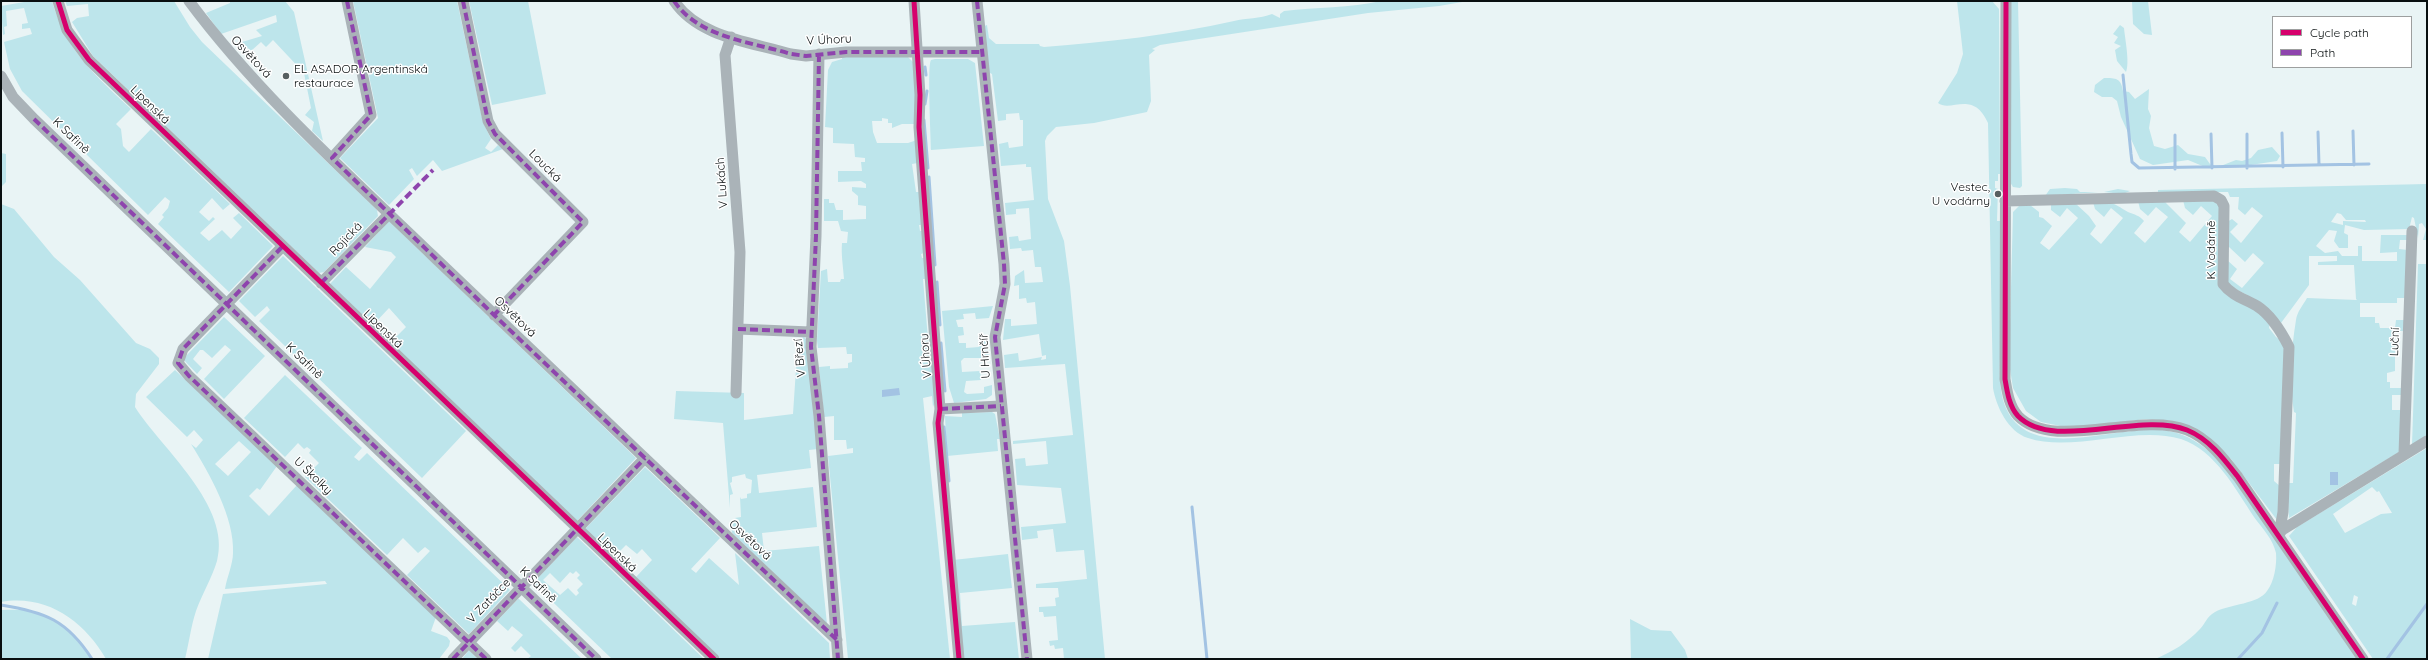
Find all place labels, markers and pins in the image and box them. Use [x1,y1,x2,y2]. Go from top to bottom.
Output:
place label: EL ASADOR Argentinská restaurace [294,62,428,90]
marker: EL ASADOR Argentinská restaurace [281,71,291,81]
place label: Vestec, U vodárny [1932,180,1990,208]
marker: Vestec, U vodárny [1993,189,2003,199]

